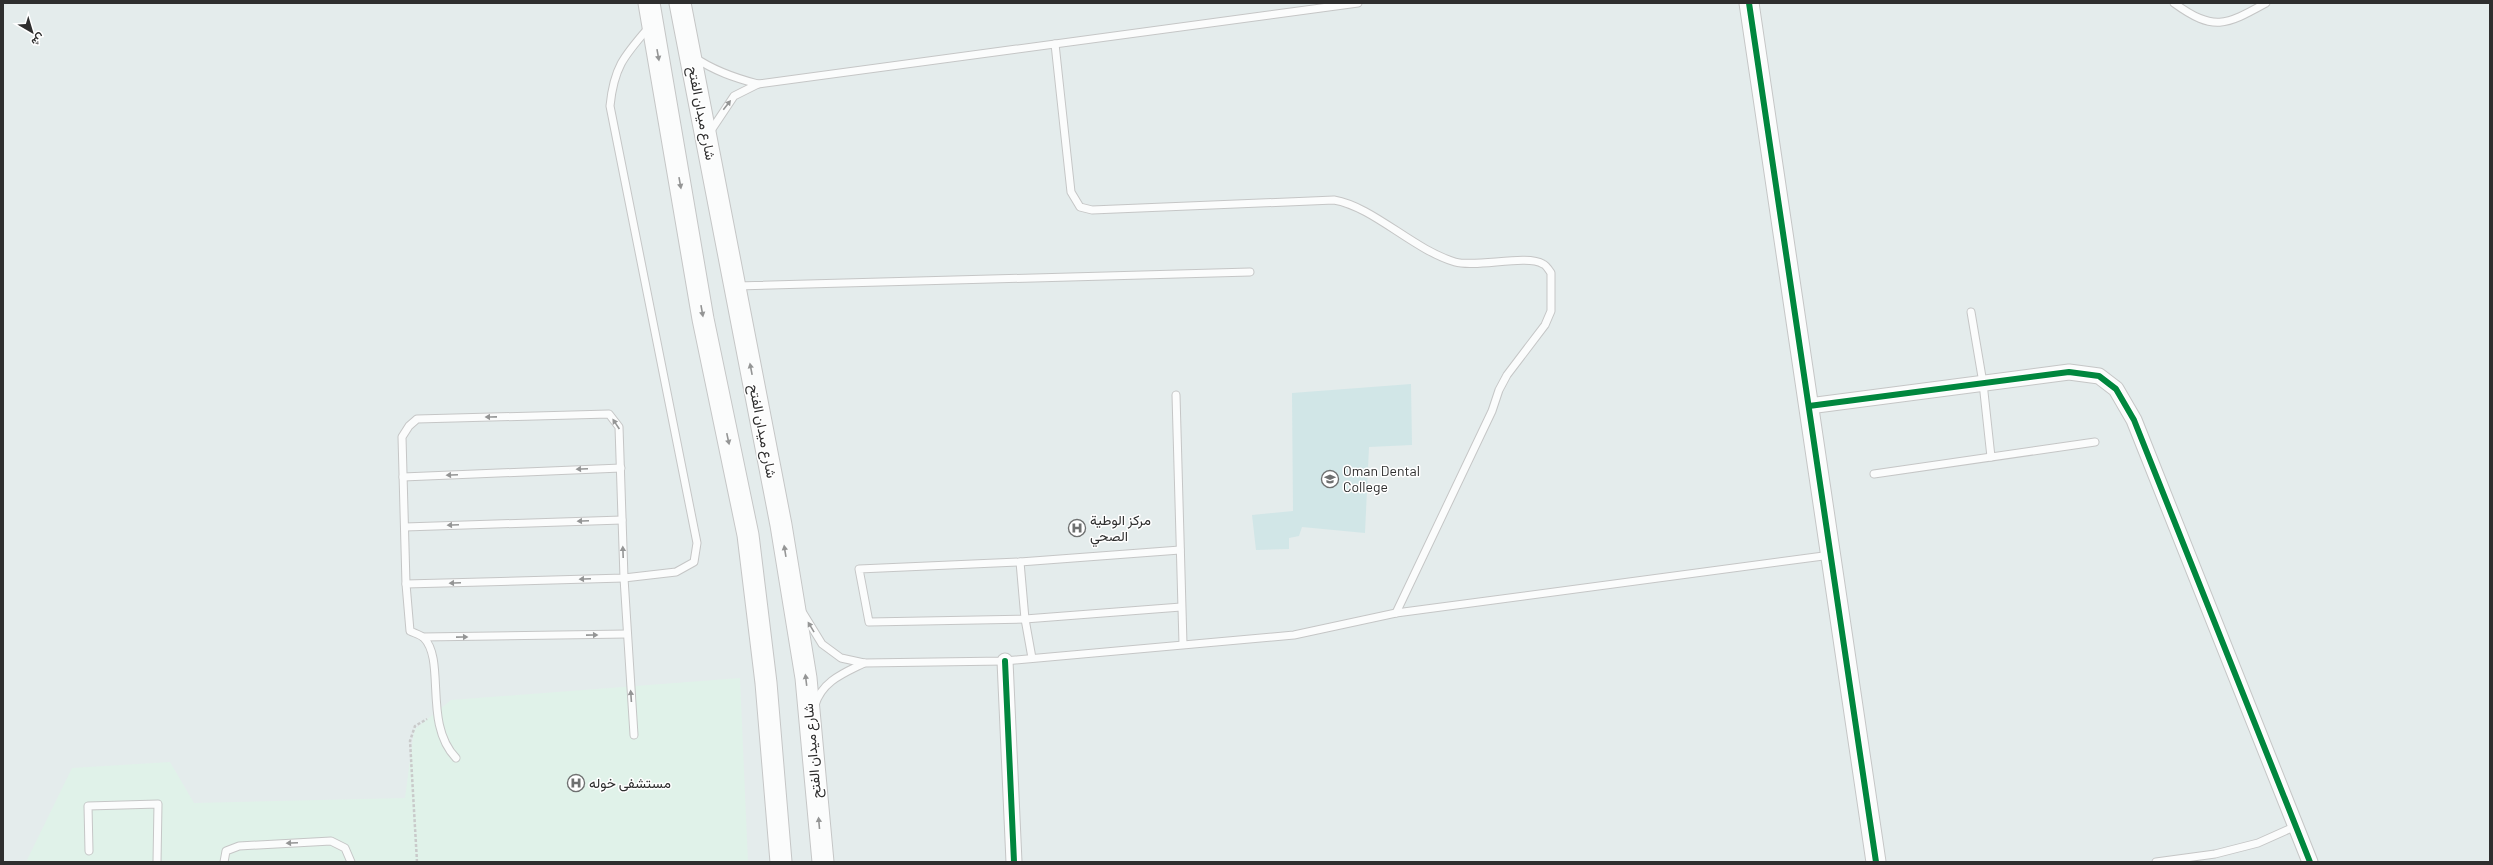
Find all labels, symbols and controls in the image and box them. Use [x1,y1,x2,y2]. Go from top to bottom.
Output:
north arrow [12,12,52,52]
text: ش [29,30,48,49]
one-way arrow [655,49,661,61]
street label: شارع ميدان الفتح [682,64,720,162]
one-way arrow [723,100,731,110]
one-way arrow [677,177,683,189]
one-way arrow [699,305,705,318]
one-way arrow [748,363,754,375]
street label: شارع ميدان الفتح [743,382,781,480]
one-way arrow [484,414,497,420]
one-way arrow [612,418,620,429]
one-way arrow [726,433,732,445]
place label: Oman Dental College [1343,462,1420,495]
one-way arrow [576,466,588,473]
school or university icon: Oman Dental College [1320,469,1340,489]
one-way arrow [445,472,458,478]
place label: مركز الوطية الصحي [1090,511,1151,548]
one-way arrow [576,518,589,524]
hospital icon: مركز الوطية الصحي [1067,518,1087,538]
one-way arrow [446,522,459,528]
one-way arrow [620,545,626,558]
one-way arrow [782,545,788,558]
one-way arrow [578,576,591,582]
one-way arrow [448,580,461,586]
one-way arrow [808,621,815,633]
one-way arrow [586,632,599,638]
one-way arrow [456,634,469,640]
one-way arrow [802,674,809,686]
one-way arrow [628,690,635,702]
street label: شارع ميدان الفتح [799,703,827,799]
hospital icon: مستشفى خوله [566,773,586,793]
place label: مستشفى خوله [589,774,671,792]
one-way arrow [816,817,823,829]
one-way arrow [285,840,298,846]

